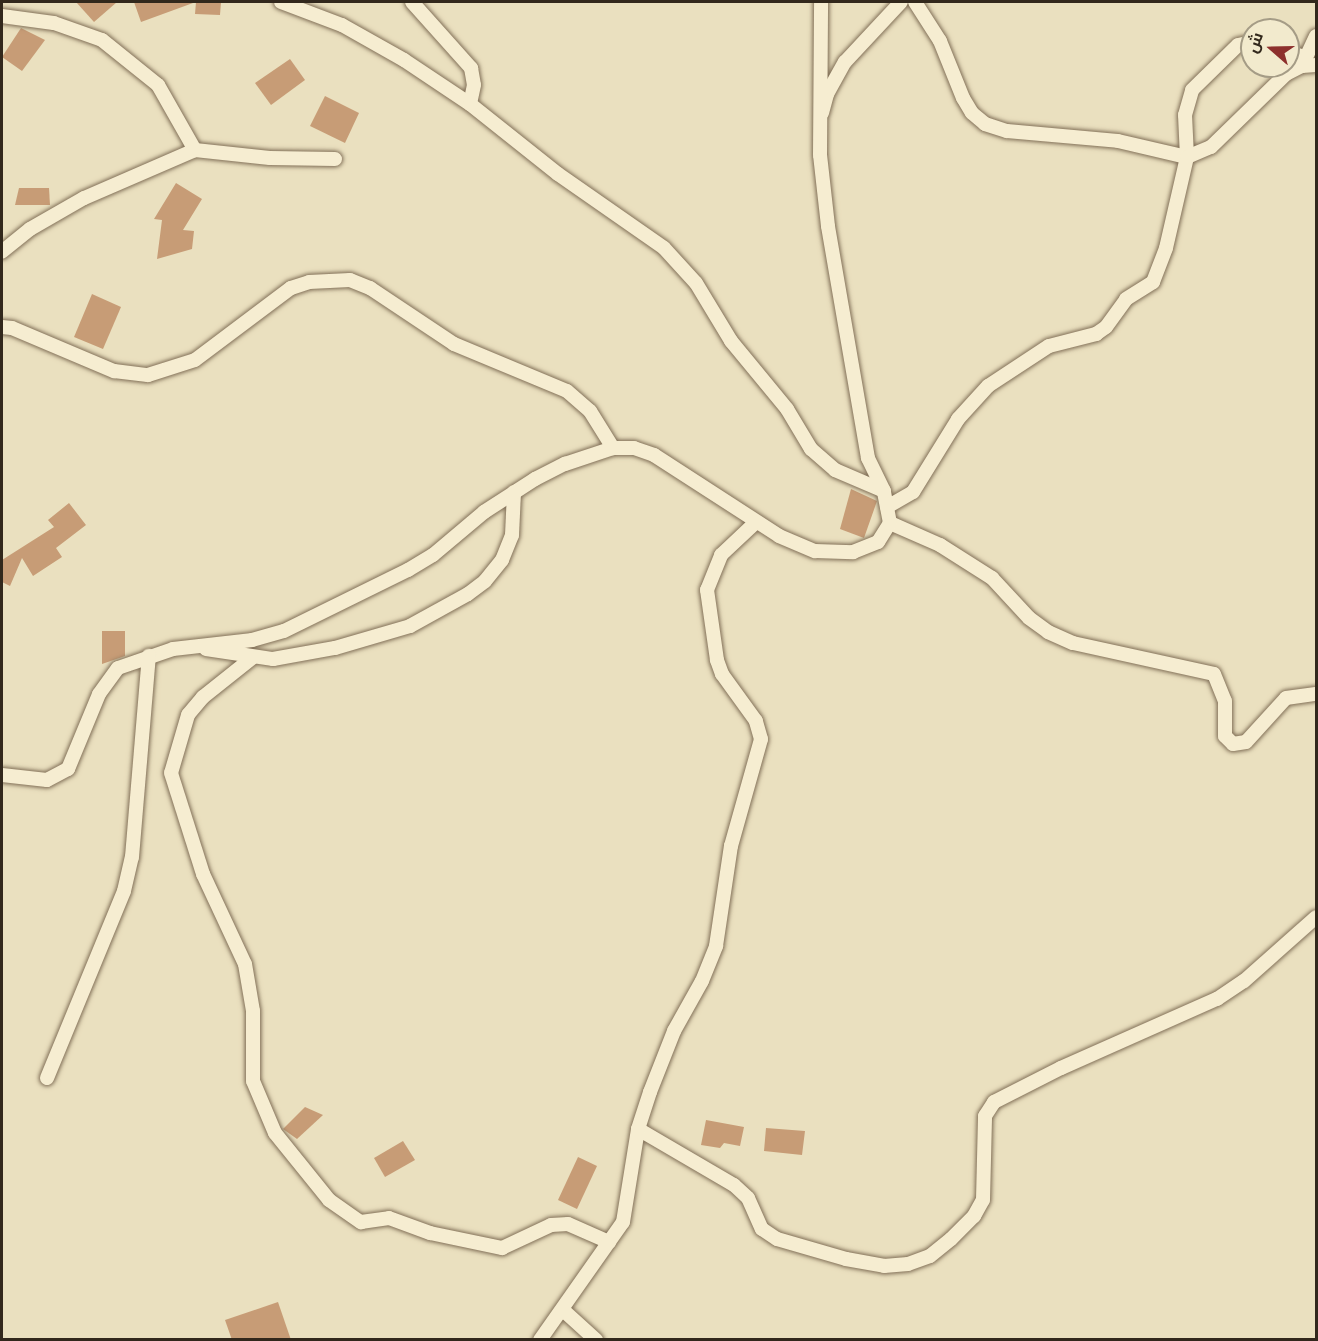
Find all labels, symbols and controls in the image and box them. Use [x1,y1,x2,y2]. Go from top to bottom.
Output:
north arrow [1240,18,1300,78]
text: ش [1243,30,1266,55]

